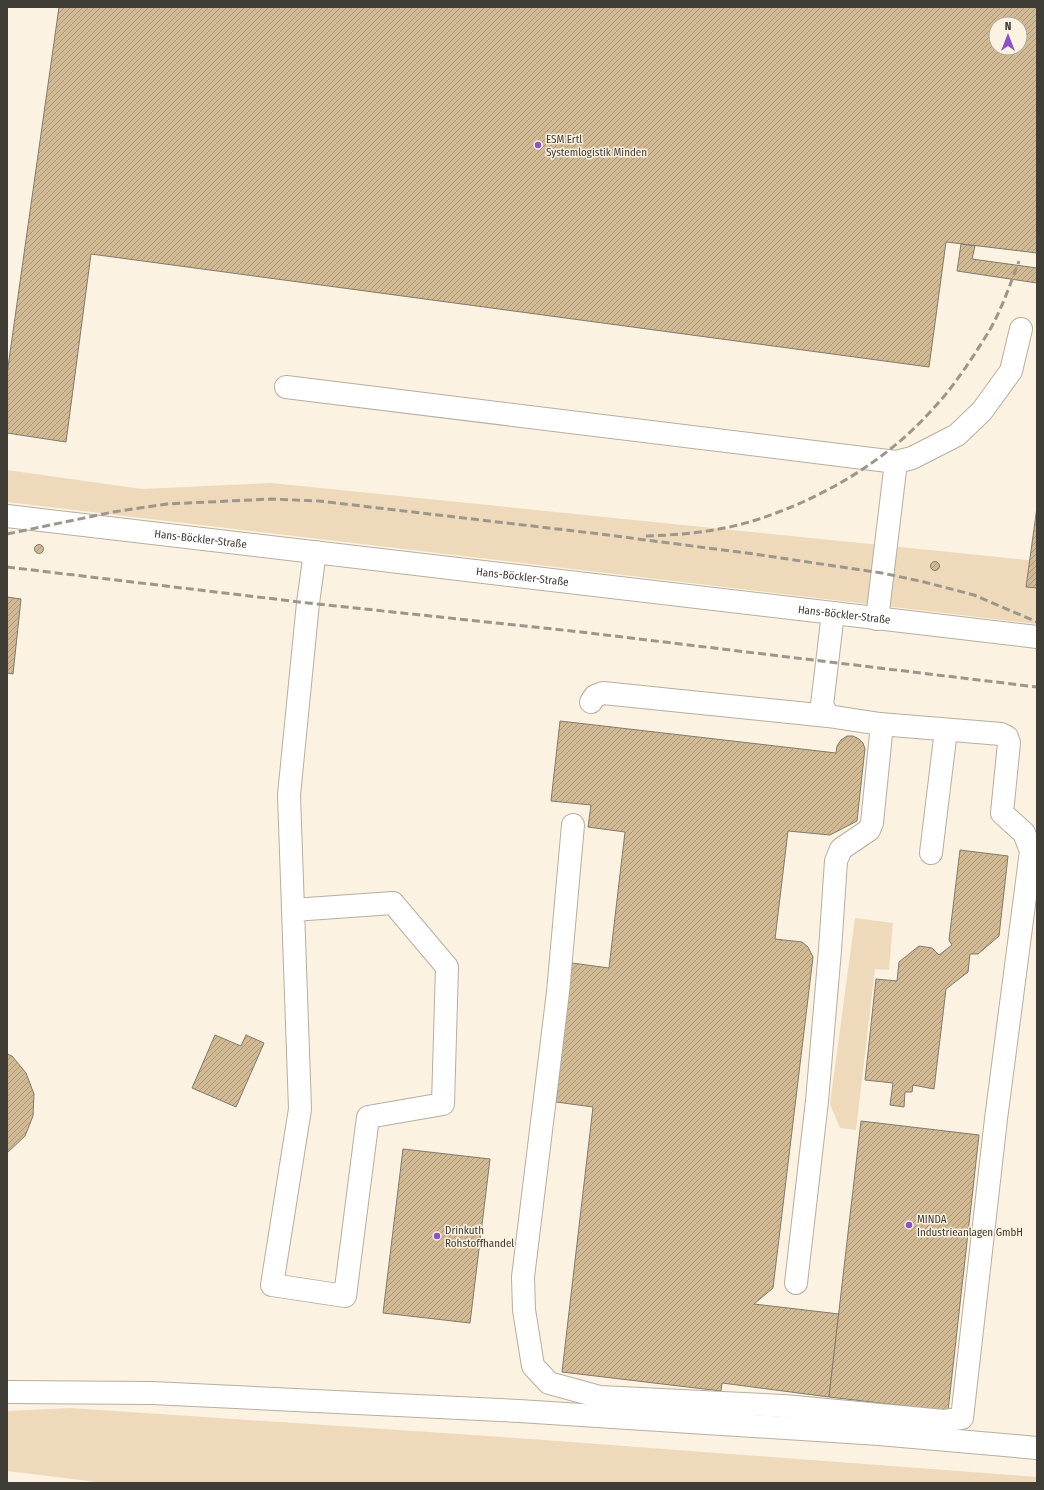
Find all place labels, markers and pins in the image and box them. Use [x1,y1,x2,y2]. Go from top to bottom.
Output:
place label: ESM Ertl Systemlogistik Minden [546,133,647,159]
marker: ESM Ertl Systemlogistik Minden [533,140,543,150]
place label: MINDA Industrieanlagen GmbH [917,1213,1023,1239]
marker: MINDA Industrieanlagen GmbH [904,1220,914,1230]
place label: Drinkuth Rohstoffhandel [445,1224,514,1250]
marker: Drinkuth Rohstoffhandel [432,1231,442,1241]

